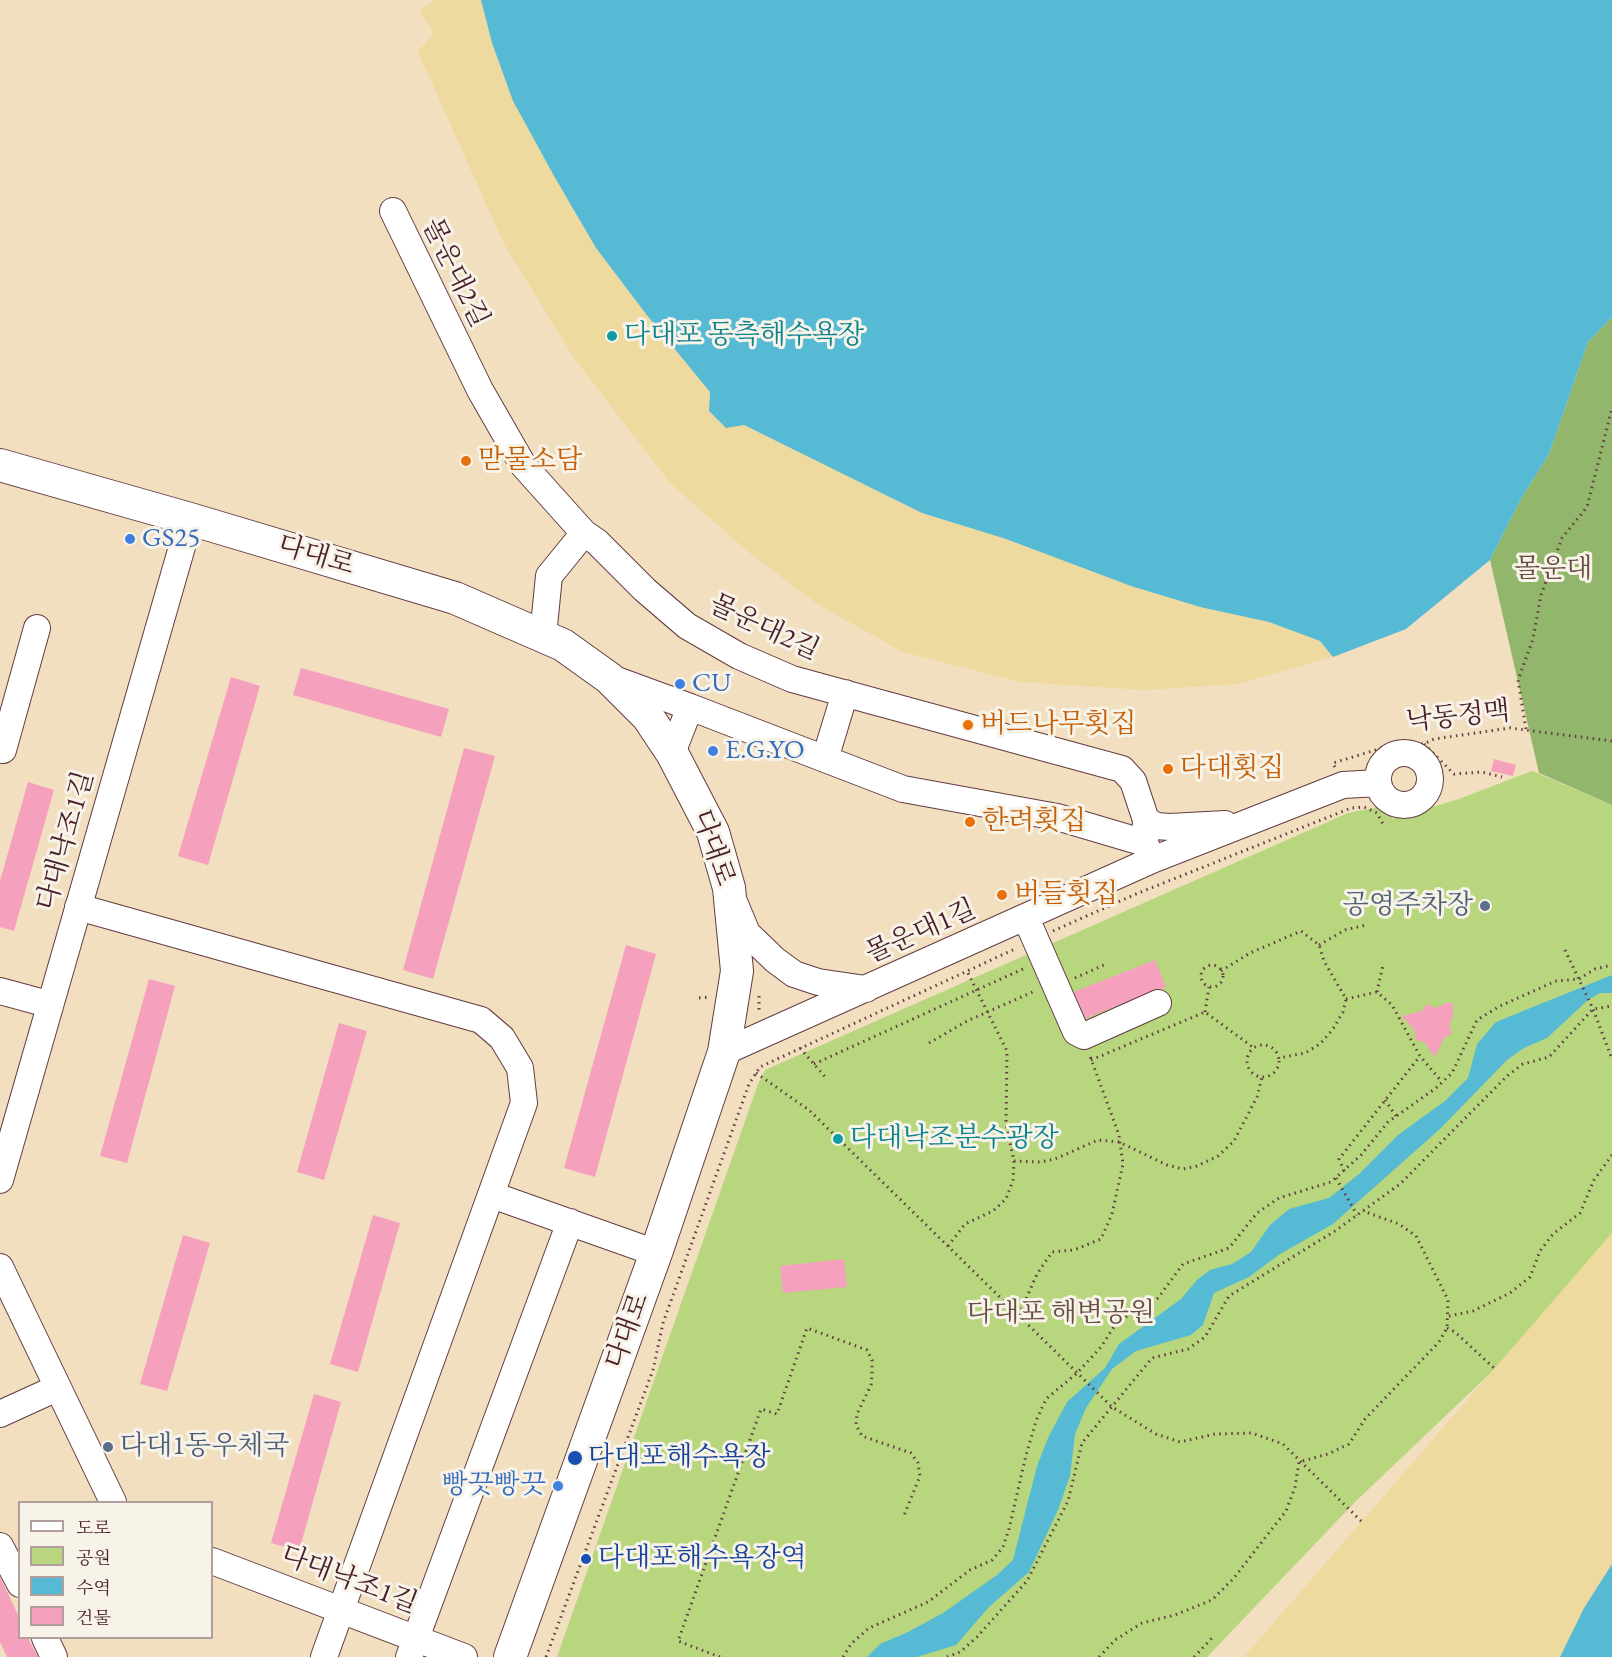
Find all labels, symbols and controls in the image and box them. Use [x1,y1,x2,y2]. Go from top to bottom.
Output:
street label: 몰운대2길 [415,213,495,333]
place label: 다대포 동측해수욕장 [624,320,864,352]
marker: 다대포 동측해수욕장 [605,329,619,343]
place label: 맏물소담 [478,445,582,477]
marker: 맏물소담 [459,454,473,468]
place label: GS25 [142,523,200,555]
street label: 다대로 [274,529,358,583]
marker: GS25 [123,532,137,546]
park label: 몰운대 [1514,554,1592,586]
street label: 몰운대2길 [704,589,824,667]
place label: CU [692,668,731,700]
marker: CU [673,677,687,691]
street label: 낙동정맥 [1404,695,1512,739]
place label: 버드나무횟집 [980,709,1136,741]
marker: 버드나무횟집 [961,718,975,732]
place label: E.G.YO [725,735,804,767]
marker: E.G.YO [706,744,720,758]
place label: 다대횟집 [1180,753,1284,785]
marker: 다대횟집 [1161,762,1175,776]
street label: 다대낙조1길 [31,768,101,914]
street label: 다대로 [685,806,741,890]
place label: 한려횟집 [982,806,1086,838]
marker: 한려횟집 [963,815,977,829]
place label: 버들횟집 [1014,879,1118,911]
marker: 버들횟집 [995,888,1009,902]
place label: 공영주차장 [1343,890,1473,922]
street label: 몰운대1길 [861,893,981,971]
marker: 공영주차장 [1478,899,1492,913]
place label: 다대낙조분수광장 [850,1123,1059,1155]
marker: 다대낙조분수광장 [831,1132,845,1146]
street label: 다대로 [599,1289,657,1373]
park label: 다대포 해변공원 [967,1298,1155,1330]
place label: 다대1동우체국 [120,1431,289,1463]
marker: 다대1동우체국 [101,1440,115,1454]
place label: 다대포해수욕장 [588,1442,771,1474]
marker: 다대포해수욕장 [566,1449,584,1467]
place label: 빵끗빵끗 [442,1470,546,1502]
marker: 빵끗빵끗 [551,1479,565,1493]
legend [18,1501,213,1639]
text: 도로 [76,1516,111,1539]
street label: 다대낙조1길 [276,1539,422,1621]
place label: 다대포해수욕장역 [598,1543,807,1575]
text: 공원 [76,1546,111,1569]
marker: 다대포해수욕장역 [579,1552,593,1566]
text: 수역 [76,1576,111,1599]
text: 건물 [76,1606,111,1629]

